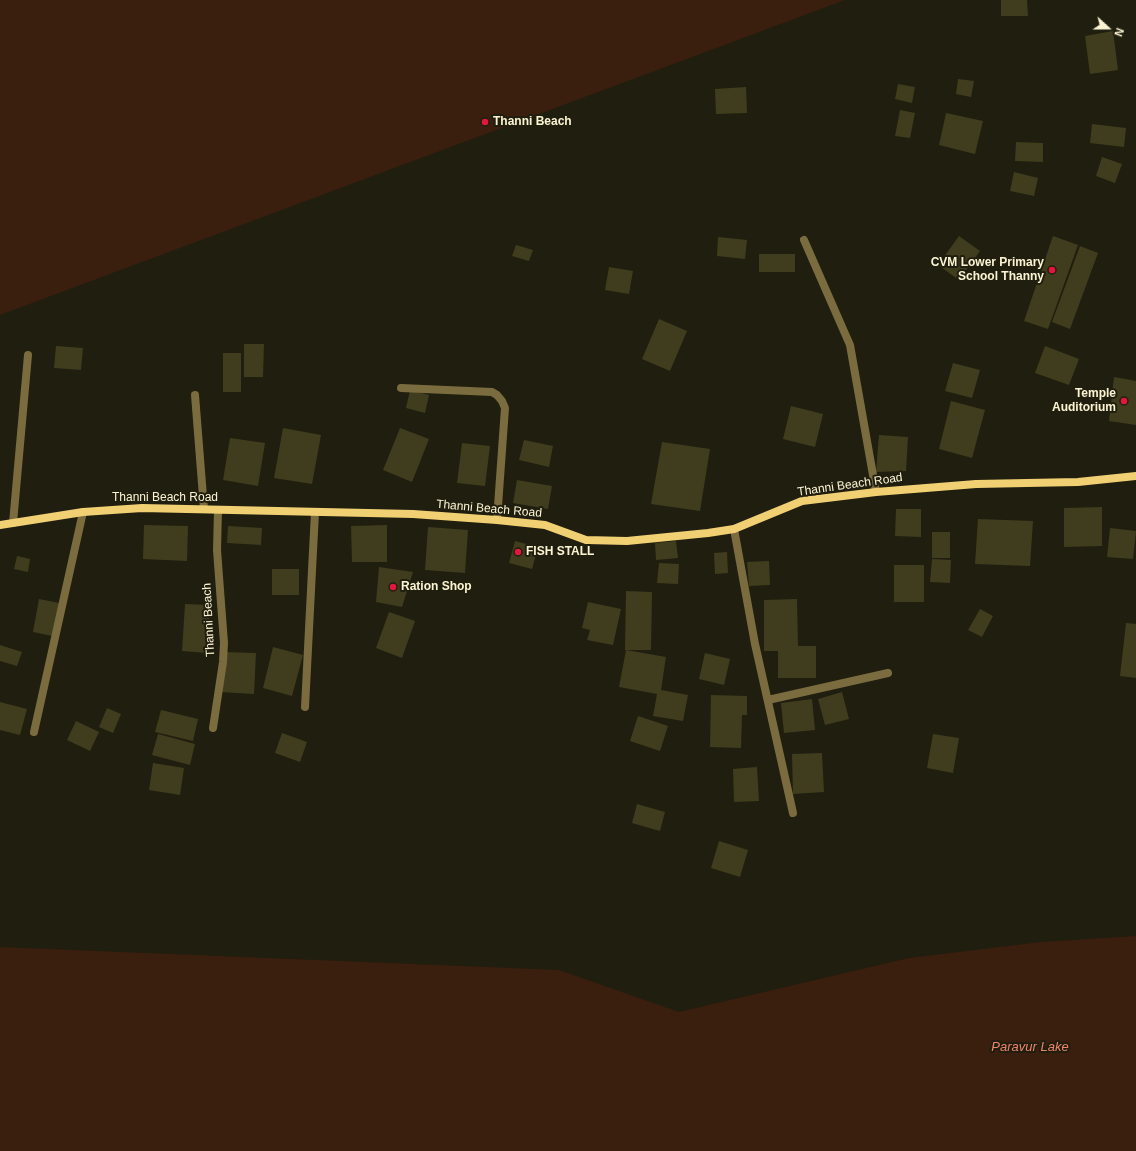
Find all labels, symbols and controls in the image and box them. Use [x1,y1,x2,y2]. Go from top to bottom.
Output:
north arrow [1088,8,1128,48]
text: N [1112,26,1126,38]
place label: Thanni Beach [493,115,572,129]
marker: Thanni Beach [480,117,490,127]
place label: CVM Lower Primary School Thanny [931,256,1044,284]
marker: CVM Lower Primary School Thanny [1047,265,1057,275]
place label: Temple Auditorium [1052,387,1116,415]
marker: Temple Auditorium [1119,396,1129,406]
street label: Thanni Beach Road [796,470,904,500]
street label: Thanni Beach Road [112,491,218,505]
street label: Thanni Beach Road [436,497,542,521]
place label: FISH STALL [526,545,594,559]
marker: FISH STALL [513,547,523,557]
place label: Ration Shop [401,580,472,594]
marker: Ration Shop [388,582,398,592]
street label: Thanni Beach [200,583,218,657]
water label: Paravur Lake [991,1039,1069,1055]

